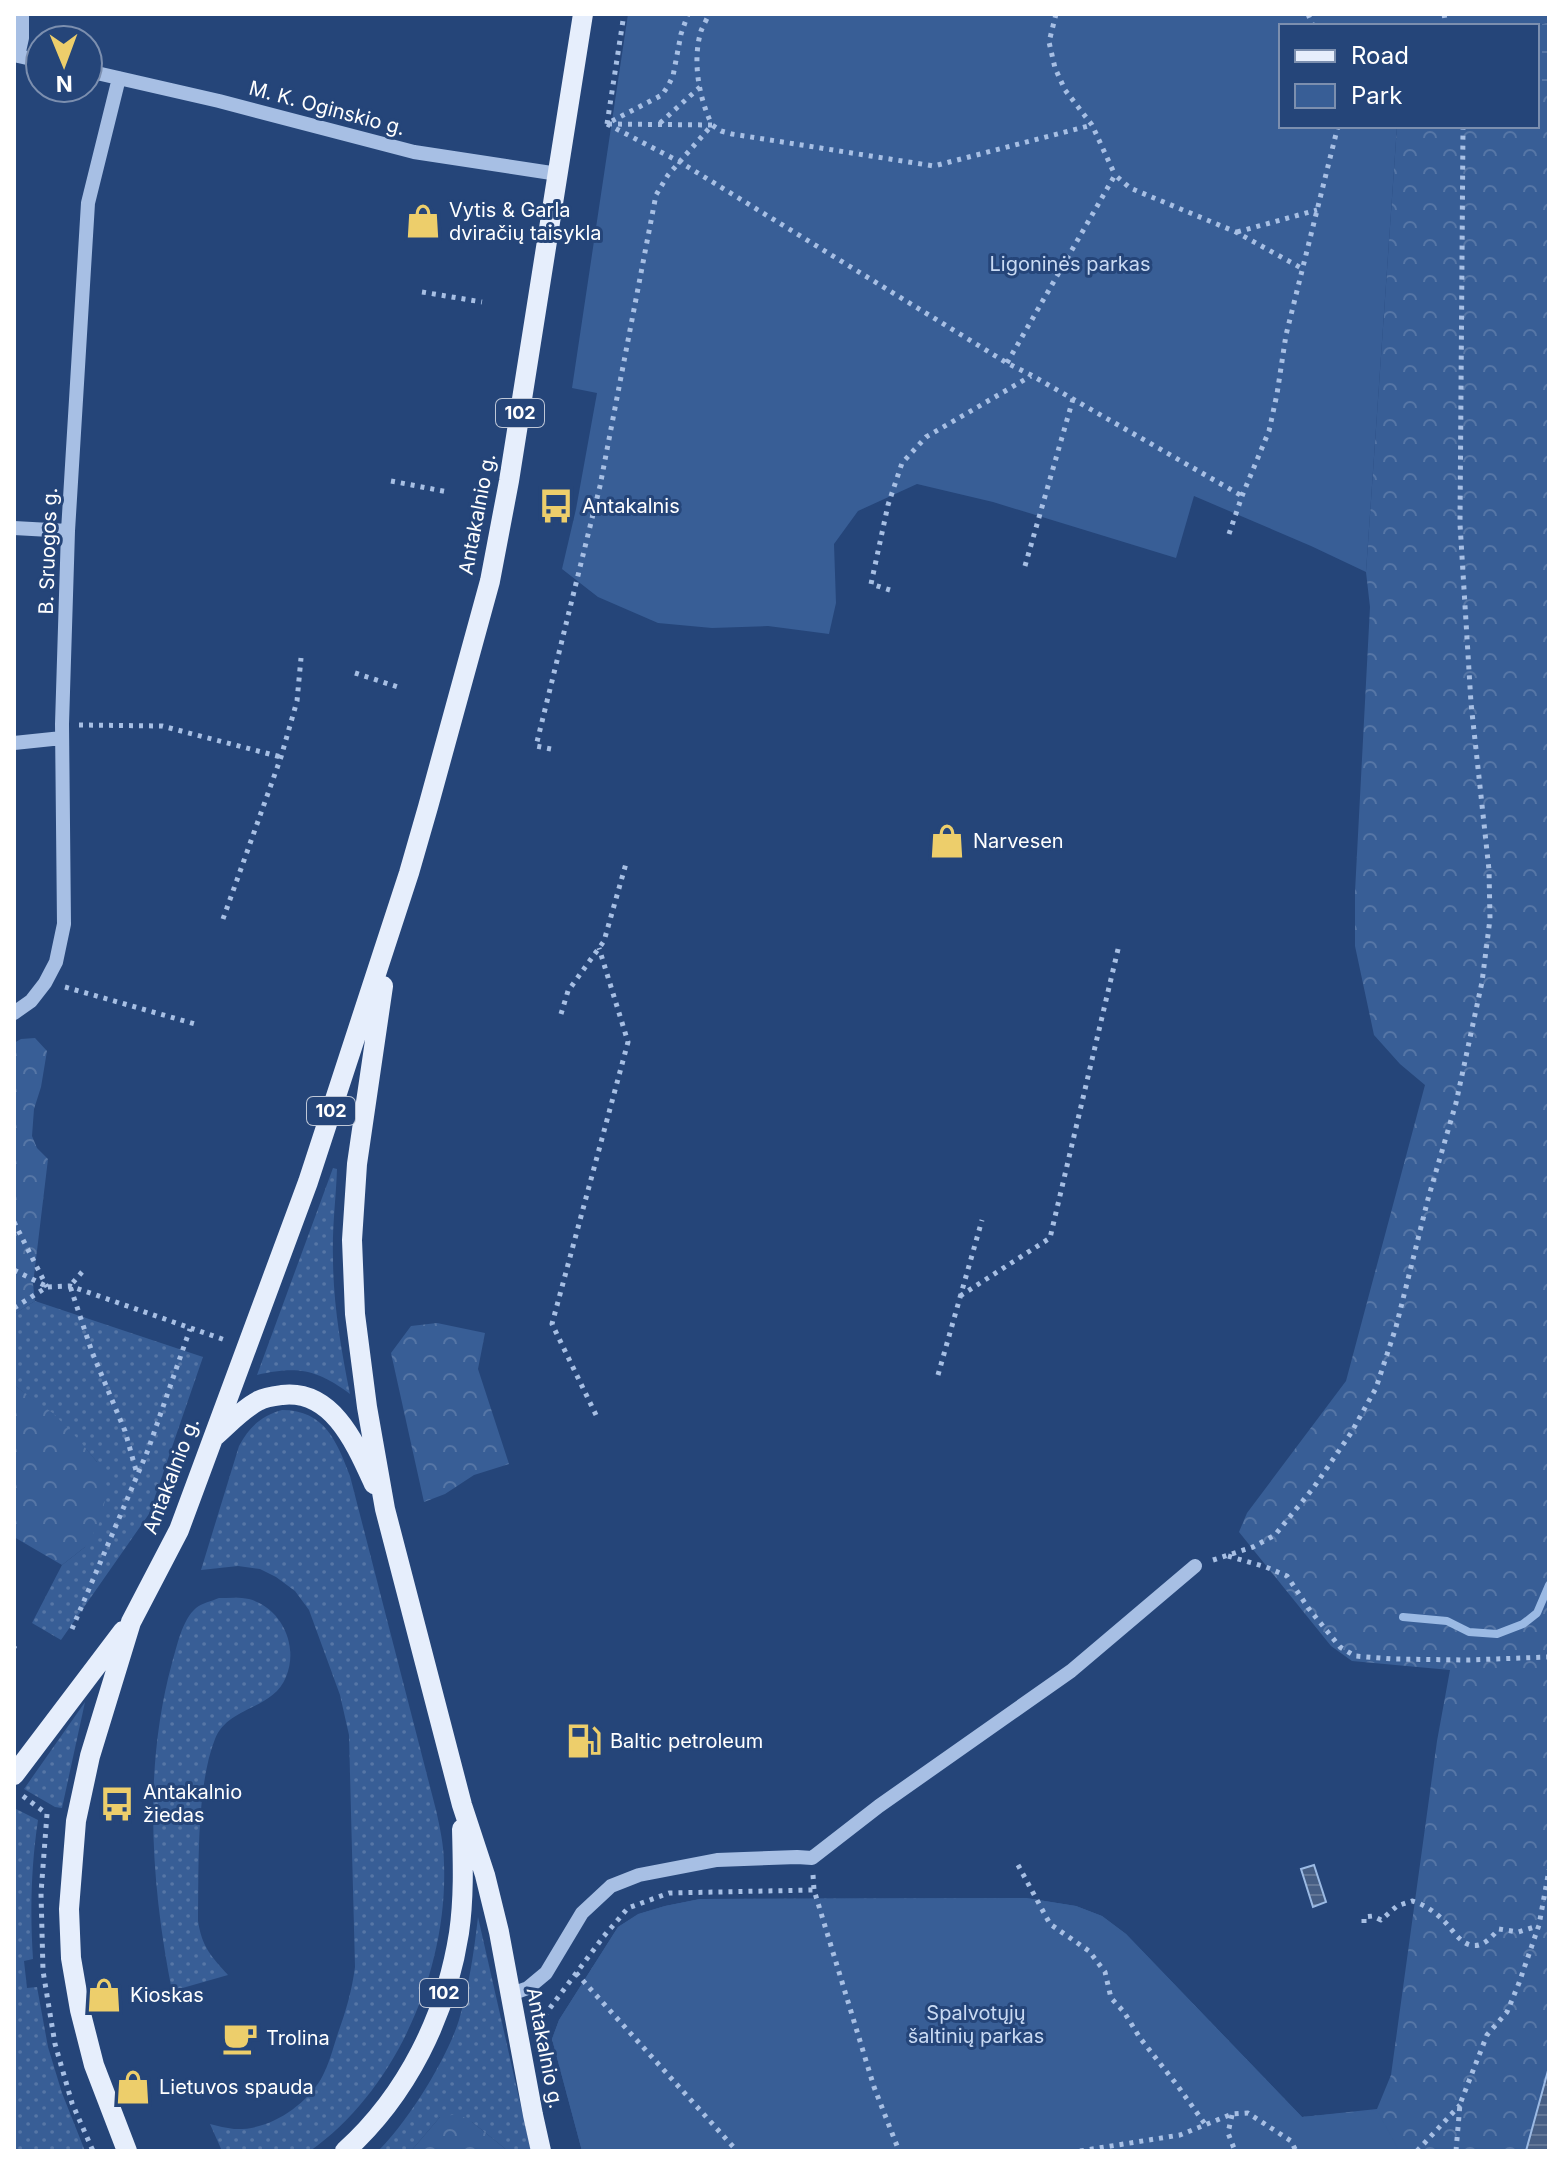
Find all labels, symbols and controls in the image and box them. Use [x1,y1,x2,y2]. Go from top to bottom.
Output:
north arrow [24,24,104,104]
legend [1279,24,1539,128]
text: Road [1351,41,1409,70]
text: N [56,71,73,97]
street label: M. K. Oginskio g. [246,76,408,140]
text: Park [1351,81,1402,110]
place label: Vytis & Garla dviračių taisykla [449,198,602,245]
shop icon: Vytis & Garla dviračių taisykla [404,202,442,240]
park label: Ligoninės parkas [989,252,1151,276]
road number: 102 [496,399,544,427]
street label: Antakalnio g. [454,451,500,577]
street label: B. Sruogos g. [34,487,62,615]
bus stop icon: Antakalnis [537,487,575,525]
place label: Antakalnis [582,494,680,518]
shop icon: Narvesen [928,822,966,860]
place label: Narvesen [973,829,1064,853]
road number: 102 [307,1097,355,1125]
street label: Antakalnio g. [138,1414,204,1538]
fuel station icon: Baltic petroleum [565,1722,603,1760]
place label: Baltic petroleum [610,1729,763,1753]
place label: Antakalnio žiedas [143,1780,242,1827]
bus stop icon: Antakalnio žiedas [98,1785,136,1823]
shop icon: Kioskas [85,1976,123,2014]
road number: 102 [420,1979,468,2007]
place label: Kioskas [130,1983,204,2007]
street label: Antakalnio g. [522,1985,568,2111]
park label: Spalvotųjų šaltinių parkas [908,2001,1044,2048]
cafe icon: Trolina [221,2019,259,2057]
place label: Trolina [266,2026,330,2050]
shop icon: Lietuvos spauda [114,2068,152,2106]
place label: Lietuvos spauda [159,2075,314,2099]

